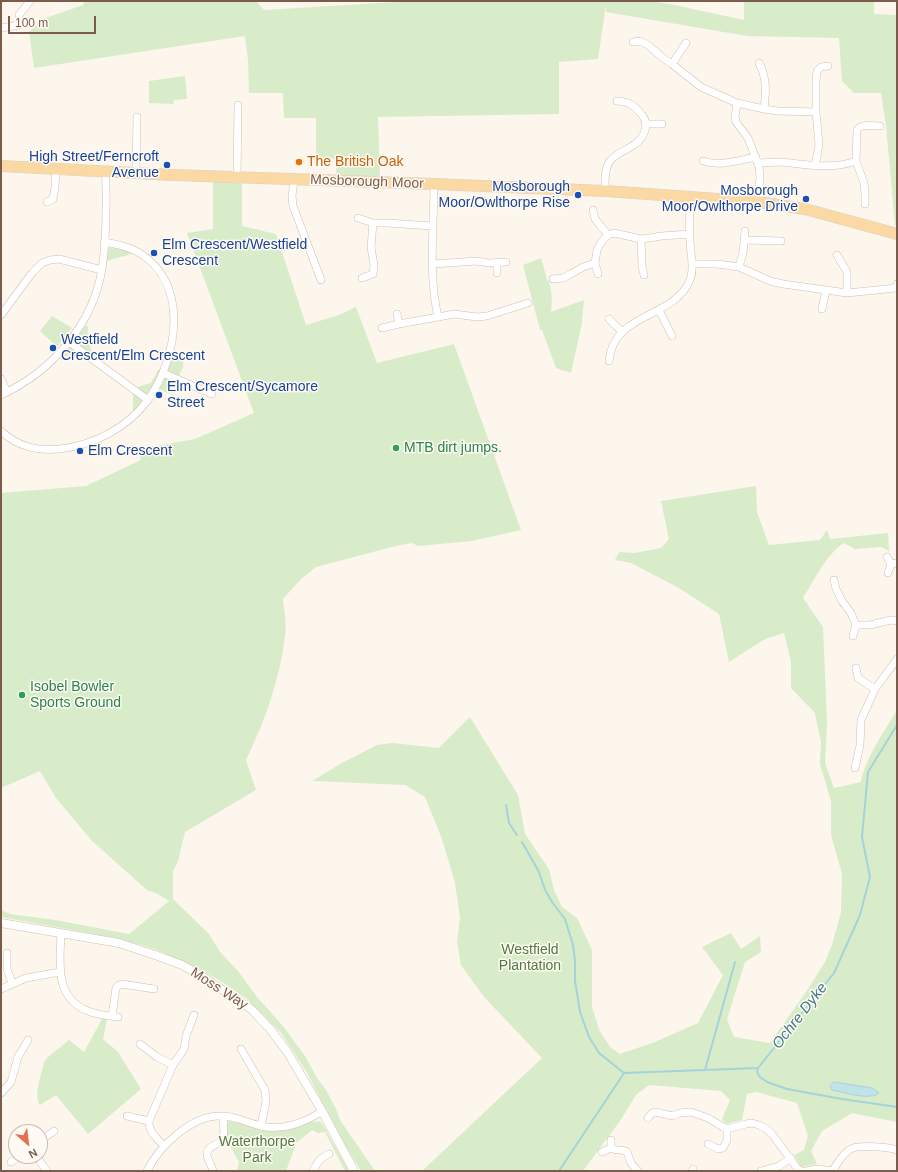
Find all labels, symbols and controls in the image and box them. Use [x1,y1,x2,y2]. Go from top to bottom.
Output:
scale bar [10,8,98,34]
text: 100 m [15,16,48,30]
place label: High Street/Ferncroft Avenue [29,149,159,182]
place label: The British Oak [307,154,403,170]
marker: The British Oak [294,157,304,167]
marker: High Street/Ferncroft Avenue [162,160,172,170]
street label: Mosborough Moor [310,172,424,192]
place label: Mosborough Moor/Owlthorpe Rise [439,179,570,212]
place label: Mosborough Moor/Owlthorpe Drive [662,183,798,216]
marker: Mosborough Moor/Owlthorpe Rise [573,190,583,200]
marker: Mosborough Moor/Owlthorpe Drive [801,194,811,204]
place label: Elm Crescent/Westfield Crescent [162,237,307,270]
marker: Elm Crescent/Westfield Crescent [149,248,159,258]
place label: Westfield Crescent/Elm Crescent [61,332,205,364]
marker: Westfield Crescent/Elm Crescent [48,343,58,353]
place label: Elm Crescent/Sycamore Street [167,379,318,412]
marker: Elm Crescent/Sycamore Street [154,390,164,400]
place label: MTB dirt jumps. [404,440,502,456]
place label: Elm Crescent [88,443,172,459]
marker: MTB dirt jumps. [391,443,401,453]
marker: Elm Crescent [75,446,85,456]
place label: Isobel Bowler Sports Ground [30,679,121,712]
marker: Isobel Bowler Sports Ground [17,690,27,700]
park label: Westfield Plantation [499,942,561,974]
street label: Moss Way [187,964,251,1014]
water label: Ochre Dyke [769,979,831,1053]
north arrow [8,1124,48,1164]
park label: Waterthorpe Park [219,1134,295,1166]
text: N [27,1147,39,1161]

